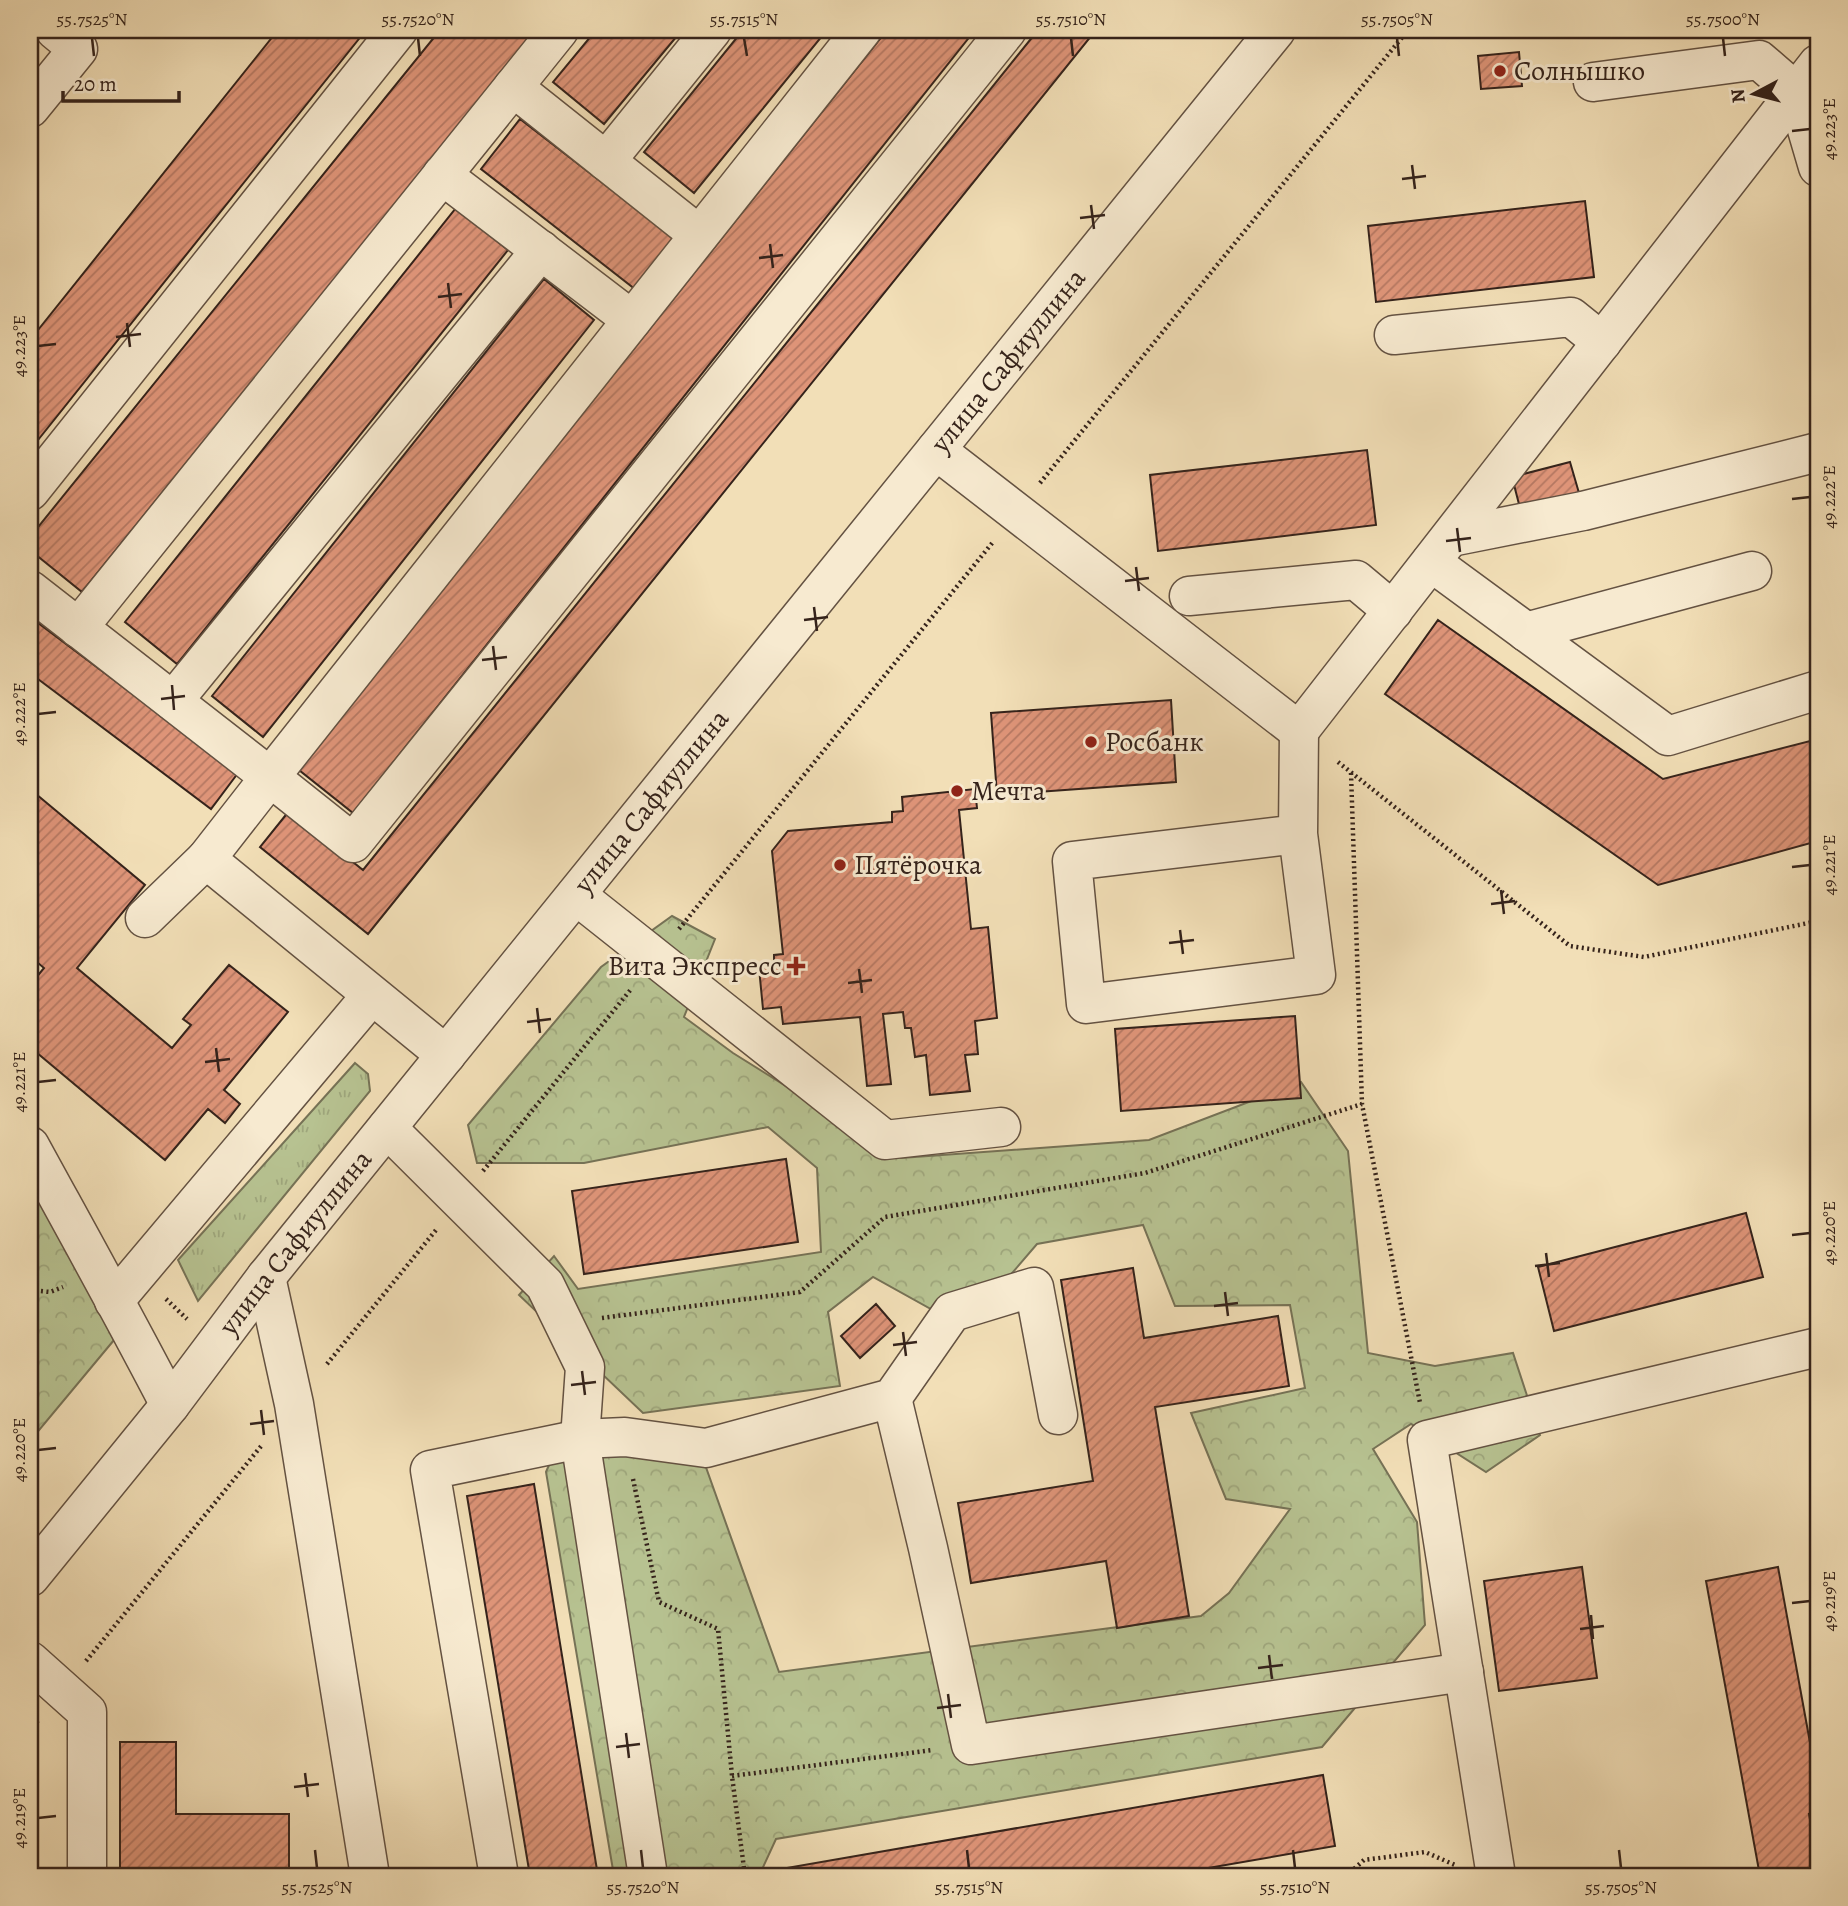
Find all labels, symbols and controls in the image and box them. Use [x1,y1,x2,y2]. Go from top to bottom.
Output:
text: 55.7525°N [57,7,128,31]
text: 55.7520°N [382,7,454,31]
text: 55.7515°N [710,7,778,31]
text: 55.7510°N [1036,7,1106,31]
text: 55.7505°N [1361,7,1433,31]
text: 55.7500°N [1686,7,1760,31]
place label: Солнышко [1514,52,1645,90]
scale bar [63,60,178,104]
north arrow [1718,60,1788,130]
marker: Солнышко [1492,63,1508,79]
text: 20 m [74,70,117,98]
text: N [1724,87,1752,104]
text: 49.223°E [1817,98,1841,160]
street label: улица Сафиуллина [921,260,1094,462]
text: 49.223°E [7,315,31,377]
text: 49.222°E [1817,465,1841,529]
text: 49.222°E [7,682,31,746]
street label: улица Сафиуллина [564,701,738,902]
place label: Росбанк [1105,723,1204,761]
marker: Росбанк [1083,734,1099,750]
place label: Мечта [971,772,1046,810]
marker: Мечта [949,783,965,799]
text: 49.221°E [1817,834,1841,896]
place label: Пятёрочка [854,846,982,884]
marker: Пятёрочка [832,857,848,873]
place label: Вита Экспресс [608,947,782,985]
marker: Вита Экспресс [788,958,804,974]
text: 49.221°E [7,1051,31,1113]
street label: улица Сафиуллина [209,1142,381,1344]
text: 49.220°E [1817,1201,1841,1265]
text: 49.220°E [7,1418,31,1482]
text: 49.219°E [1817,1571,1841,1631]
text: 49.219°E [7,1788,31,1848]
text: 55.7525°N [282,1875,353,1899]
text: 55.7520°N [607,1875,679,1899]
text: 55.7515°N [935,1875,1003,1899]
text: 55.7510°N [1260,1875,1330,1899]
text: 55.7505°N [1585,1875,1657,1899]

